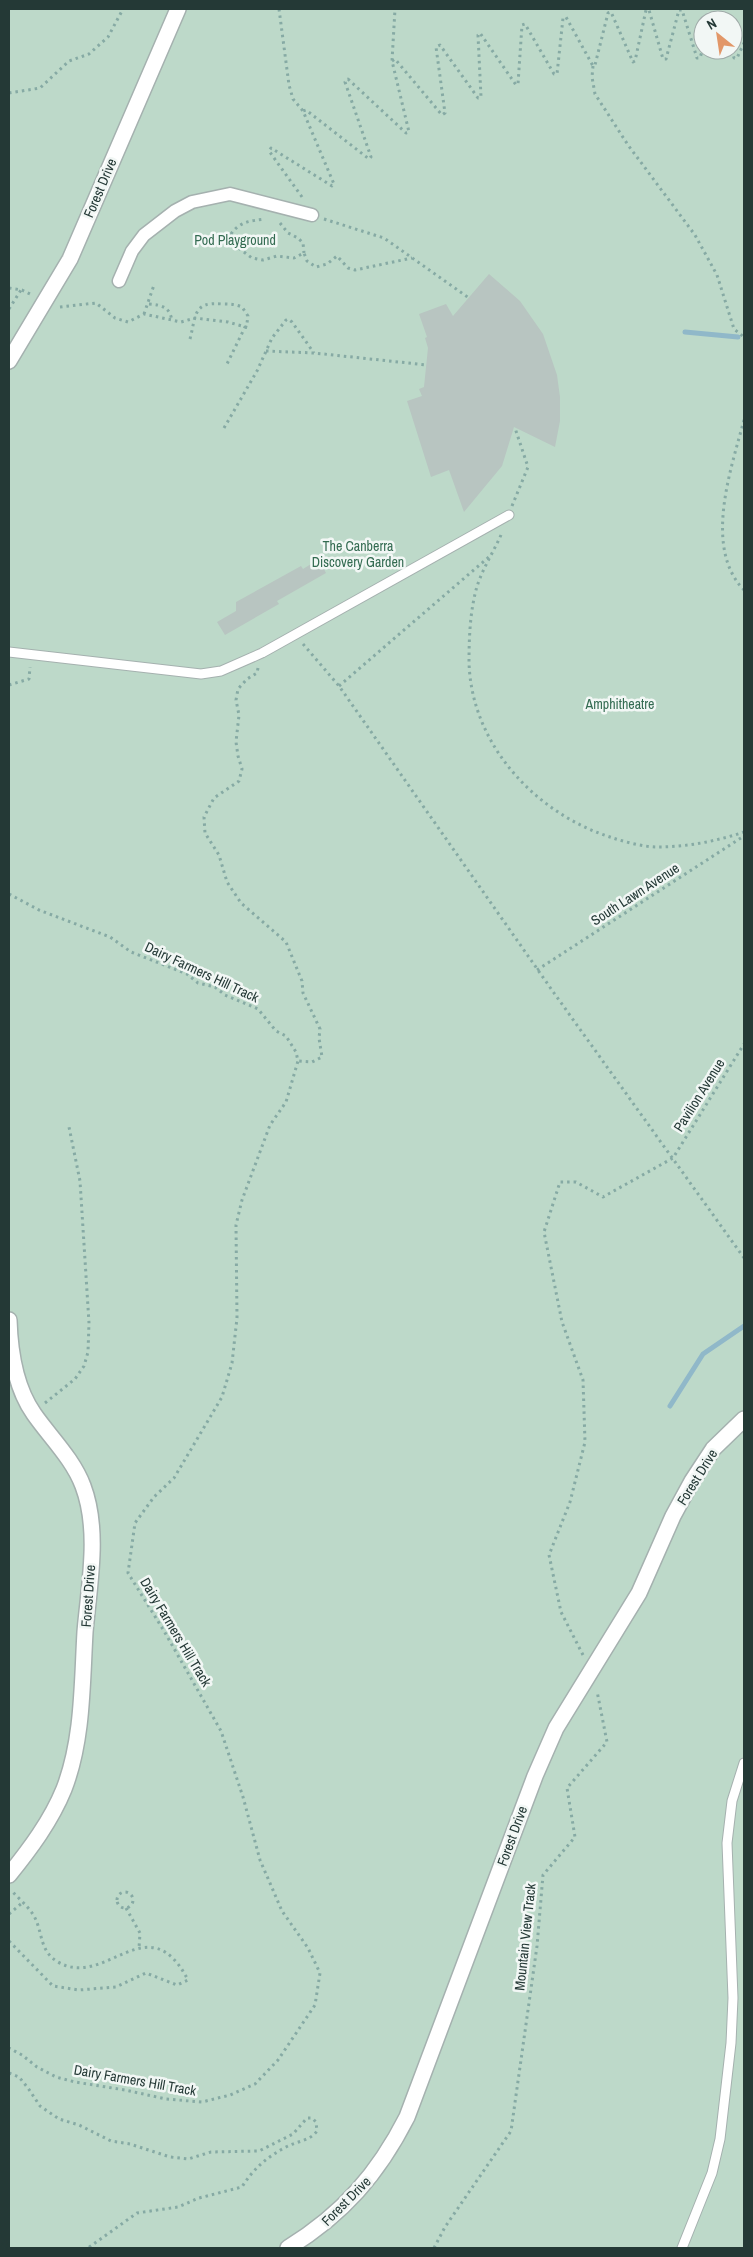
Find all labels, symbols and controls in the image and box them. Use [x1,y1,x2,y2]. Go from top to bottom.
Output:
north arrow [693,10,743,60]
text: N [703,14,720,34]
street label: Forest Drive [79,156,121,220]
park label: Pod Playground [194,231,276,249]
park label: The Canberra Discovery Garden [312,537,404,571]
park label: Amphitheatre [585,695,654,713]
street label: South Lawn Avenue [587,859,683,929]
street label: Dairy Farmers Hill Track [142,938,262,1006]
street label: Pavilion Avenue [669,1055,729,1135]
street label: Forest Drive [673,1446,721,1508]
street label: Forest Drive [77,1564,99,1628]
street label: Dairy Farmers Hill Track [136,1574,216,1690]
street label: Forest Drive [493,1804,531,1868]
street label: Mountain View Track [510,1882,540,1991]
street label: Dairy Farmers Hill Track [72,2060,198,2100]
street label: Forest Drive [318,2173,374,2229]

